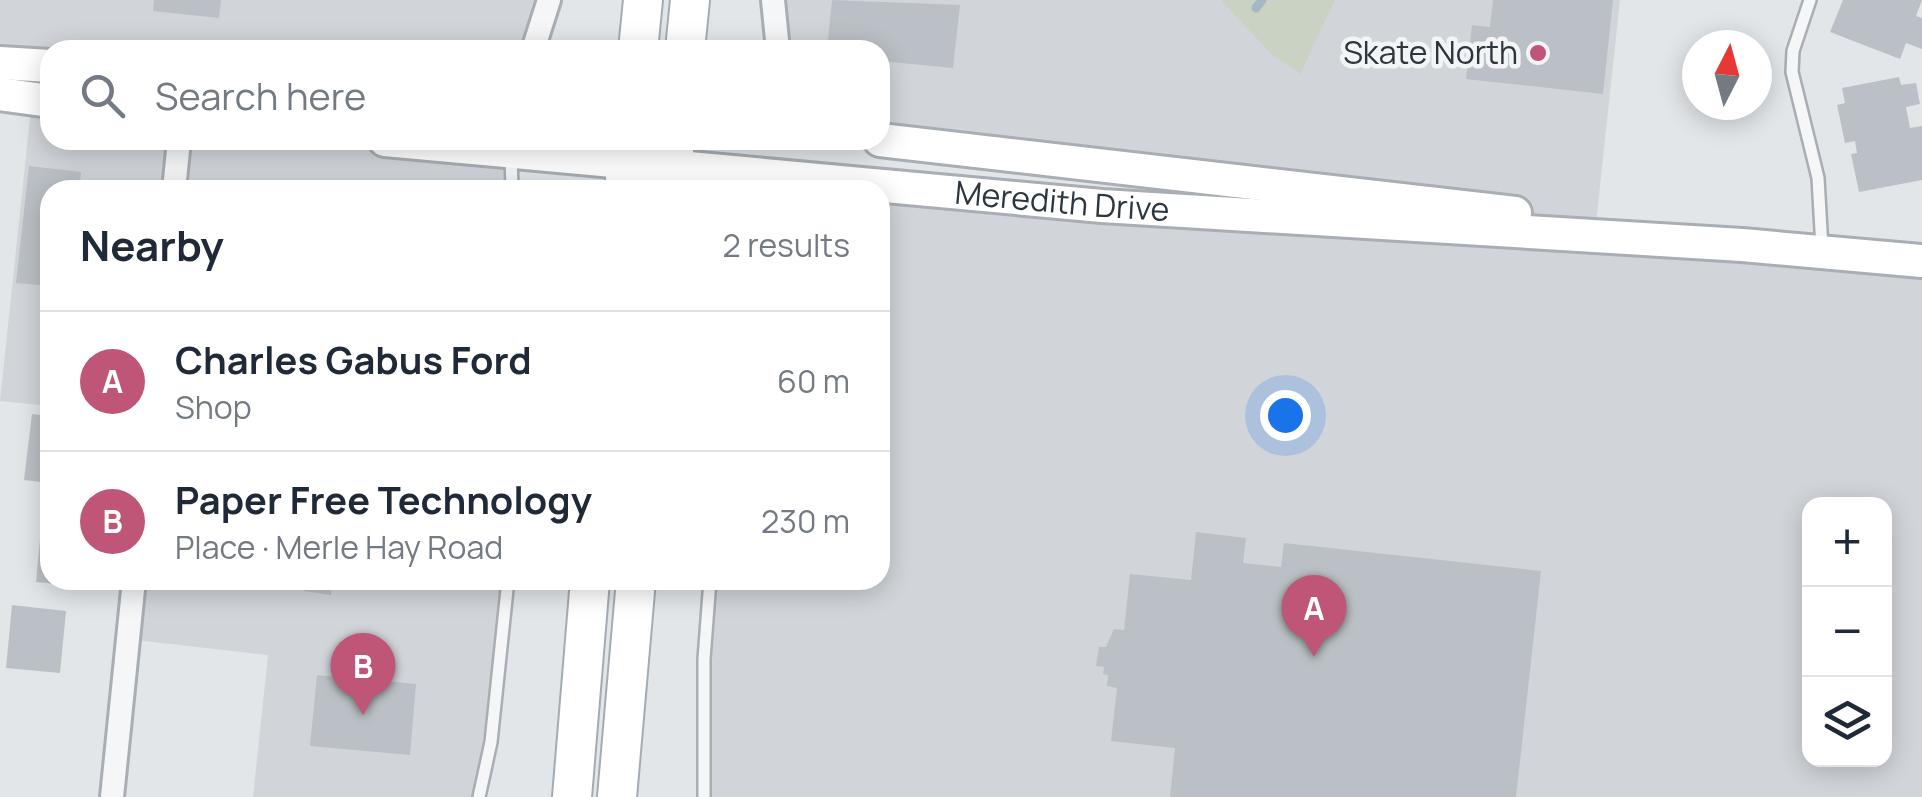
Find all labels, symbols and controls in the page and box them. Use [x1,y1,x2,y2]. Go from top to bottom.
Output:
place label: Skate North [1343,30,1518,74]
north arrow [1682,30,1772,120]
search box [40,40,890,150]
marker: Skate North [1527,42,1549,64]
icon: search [75,68,130,123]
text: Search here [155,69,366,121]
street label: Meredith Drive [953,170,1171,231]
text: Nearby [80,216,224,274]
text: 2 results [723,223,850,267]
text: Charles Gabus Ford [175,333,532,385]
text: A [102,359,123,403]
text: 60 m [777,359,850,403]
text: Shop [175,385,252,429]
your location [1260,390,1311,441]
text: Paper Free Technology [175,473,592,525]
map controls [1802,497,1892,767]
button: + [1802,497,1892,587]
text: B [102,499,123,543]
text: 230 m [761,499,850,543]
text: Place · Merle Hay Road [175,525,503,569]
pin: A [1282,574,1346,657]
button: − [1802,587,1892,677]
pin: B [330,632,396,715]
button: layers [1802,677,1892,767]

